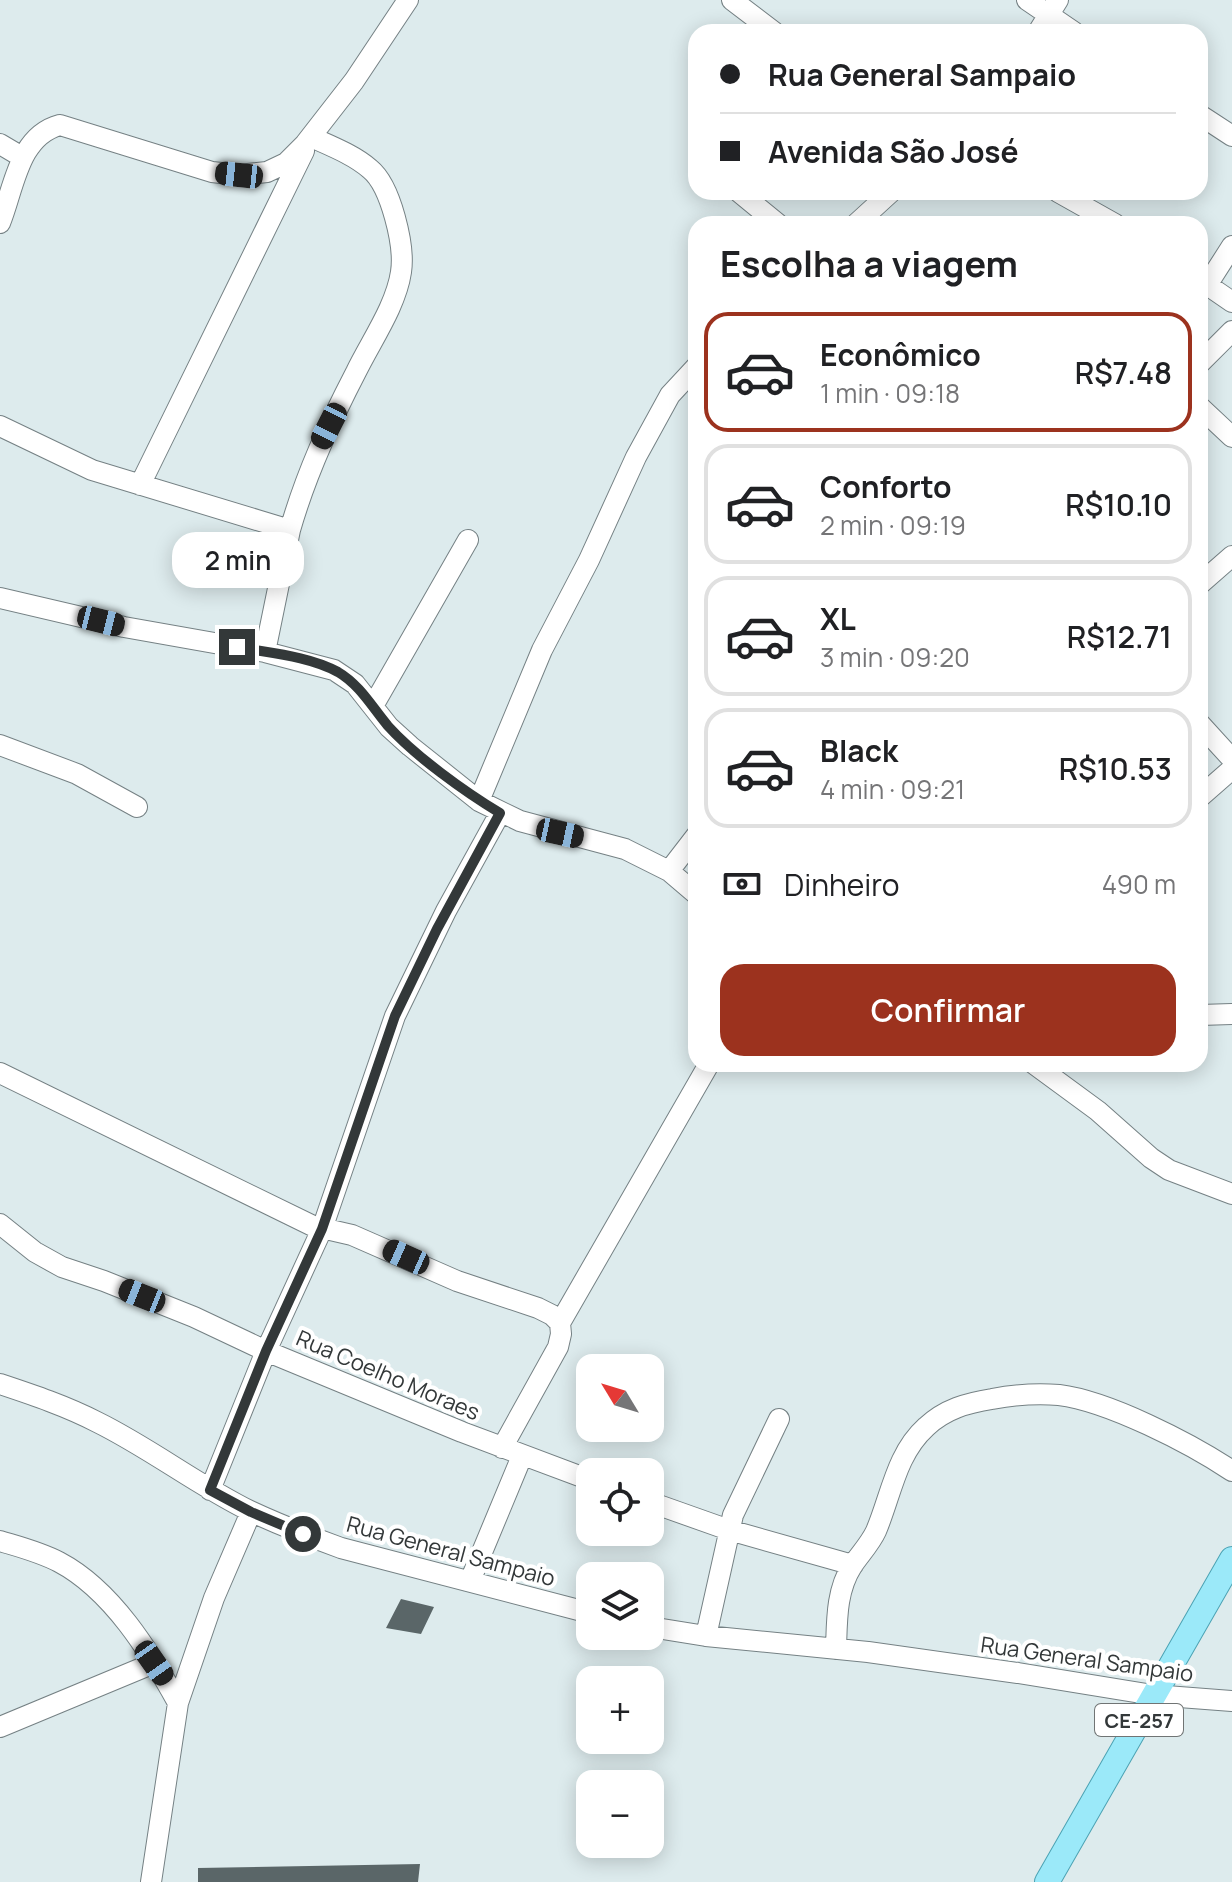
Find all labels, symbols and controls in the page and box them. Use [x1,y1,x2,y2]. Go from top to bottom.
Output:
text: Rua General Sampaio [768,54,1076,95]
text: Avenida São José [768,131,1019,172]
car [214,161,264,189]
text: Escolha a viagem [720,239,1018,288]
text: Econômico [820,334,981,375]
icon: car [724,336,796,408]
text: R$7.48 [1075,352,1172,393]
text: 1 min · 09:18 [820,375,960,411]
car [307,399,351,453]
text: Conforto [820,466,951,507]
icon: car [724,468,796,540]
text: R$10.10 [1065,484,1172,525]
text: 2 min · 09:19 [820,507,966,543]
callout: 2 min [171,531,303,587]
text: 2 min [205,542,271,578]
text: XL [820,598,856,639]
icon: car [724,600,796,672]
car [75,604,127,638]
text: R$12.71 [1067,616,1172,657]
route end [219,629,255,665]
text: 3 min · 09:20 [820,639,970,675]
text: Black [820,730,898,771]
icon: car [724,732,796,804]
text: R$10.53 [1059,748,1172,789]
text: 4 min · 09:21 [820,771,965,807]
car [534,816,586,850]
icon: cash [720,862,764,906]
text: Dinheiro [784,864,900,905]
text: 490 m [1102,866,1176,902]
button: Confirmar [720,964,1176,1056]
car [379,1236,433,1278]
car [115,1276,169,1316]
street label: Rua Coelho Moraes [292,1323,484,1427]
north arrow [576,1354,664,1442]
map controls [576,1354,664,1858]
button: locate [576,1458,664,1546]
street label: Rua General Sampaio [343,1509,559,1593]
route start [285,1516,321,1552]
button: layers [576,1562,664,1650]
street label: Rua General Sampaio [979,1629,1195,1689]
car [130,1636,178,1690]
button: + [576,1666,664,1754]
road number: CE-257 [1095,1704,1183,1736]
button: − [576,1770,664,1858]

